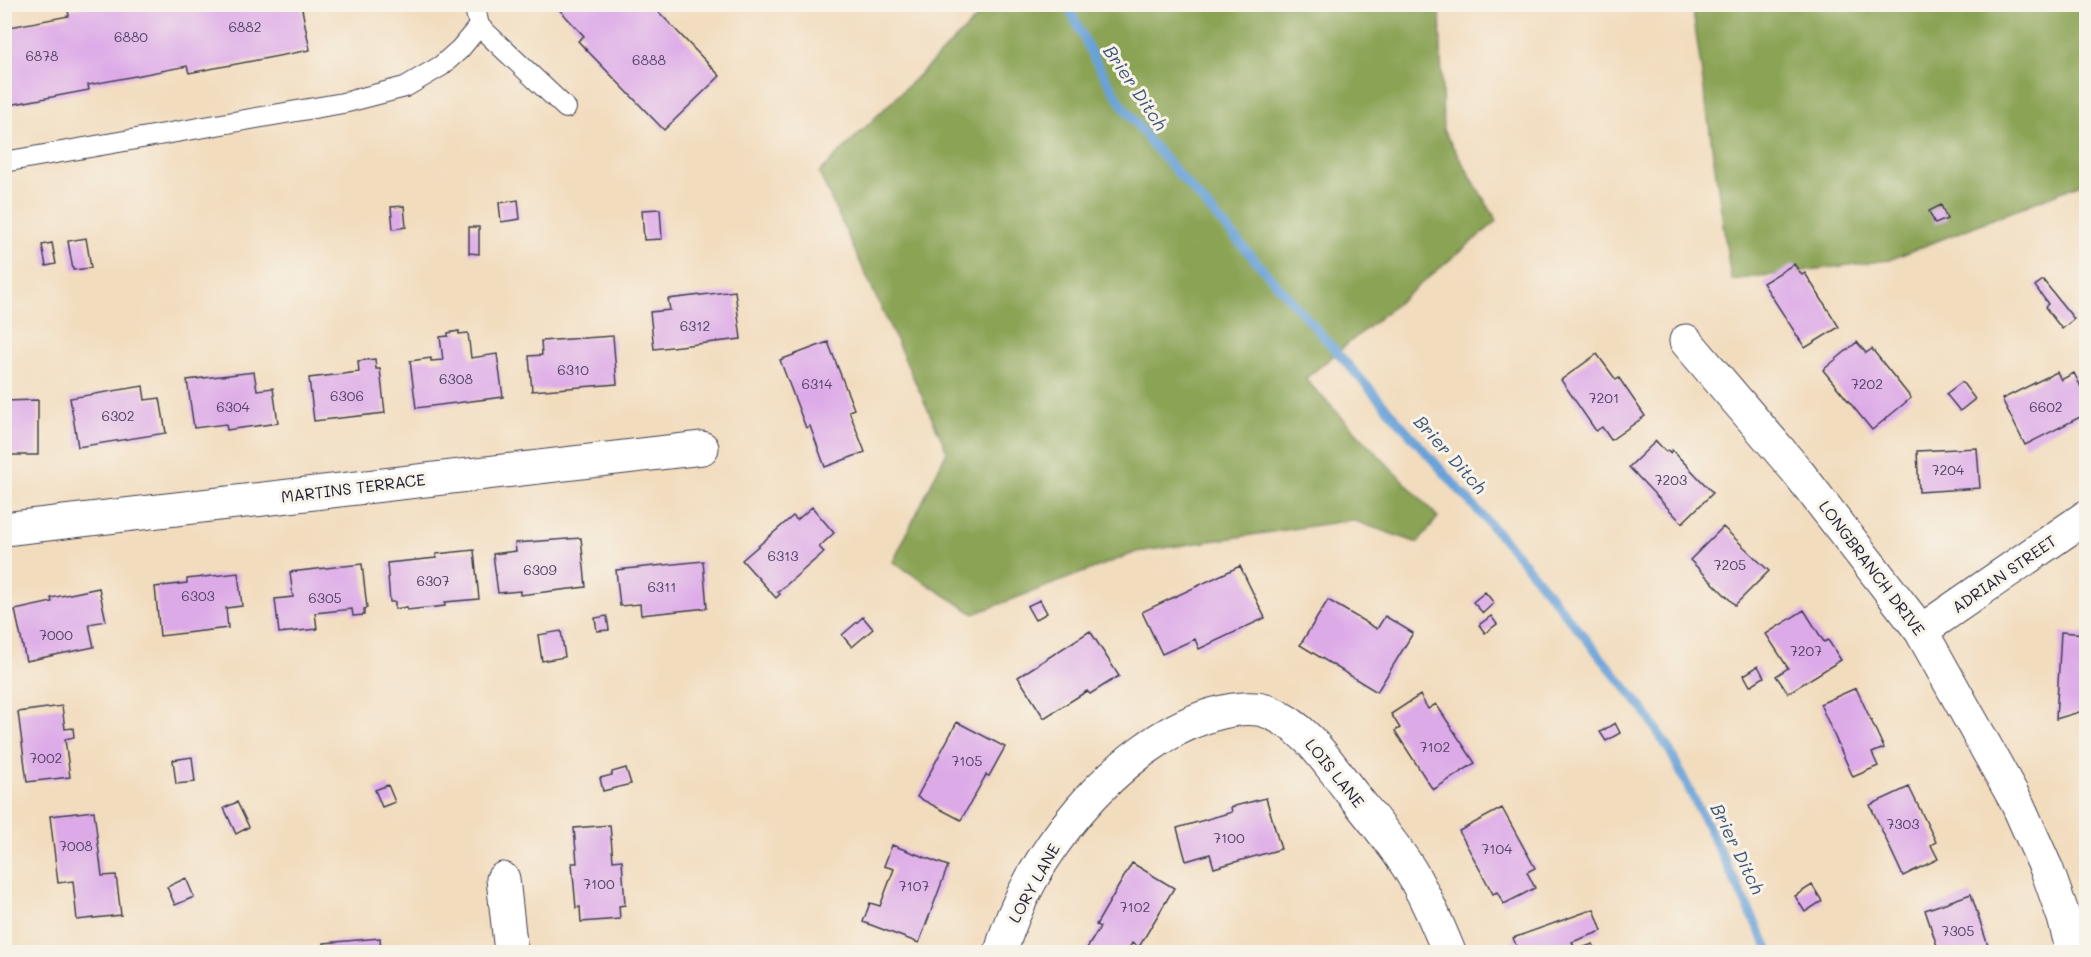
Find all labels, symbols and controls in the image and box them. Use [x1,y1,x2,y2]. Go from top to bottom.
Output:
house number: 6882 [228,17,262,36]
house number: 6880 [114,27,148,46]
water label: Brier Ditch [1098,40,1173,135]
house number: 6878 [25,46,59,65]
house number: 6888 [632,50,666,69]
house number: 6312 [680,316,710,335]
house number: 6310 [557,360,589,379]
house number: 6308 [439,369,473,388]
house number: 6314 [801,374,833,393]
house number: 7202 [1851,374,1883,393]
house number: 6306 [330,386,364,405]
house number: 7201 [1589,388,1619,407]
house number: 6304 [216,397,251,416]
house number: 6602 [2029,397,2063,416]
house number: 6302 [101,406,135,425]
water label: Brier Ditch [1409,410,1493,499]
house number: 7204 [1932,460,1965,479]
street label: MARTINS TERRACE [280,468,426,507]
house number: 7203 [1655,470,1687,489]
street label: LONGBRANCH DRIVE [1815,496,1930,639]
street label: ADRIAN STREET [1947,530,2060,617]
house number: 6313 [767,546,799,565]
house number: 7205 [1714,555,1746,574]
house number: 6309 [523,560,557,579]
house number: 6307 [416,571,450,590]
house number: 6311 [647,577,677,596]
house number: 6303 [181,586,215,605]
house number: 6305 [308,588,342,607]
house number: 7000 [39,625,73,644]
house number: 7207 [1790,641,1822,660]
street label: LOIS LANE [1301,734,1370,811]
house number: 7102 [1420,737,1450,756]
house number: 7002 [30,748,62,767]
house number: 7105 [952,751,982,770]
water label: Brier Ditch [1706,799,1770,898]
house number: 7303 [1887,814,1919,833]
house number: 7100 [1213,828,1245,847]
house number: 7008 [59,836,93,855]
street label: LORY LANE [1003,839,1064,926]
house number: 7104 [1482,839,1513,858]
house number: 7100 [583,874,615,893]
house number: 7107 [899,876,929,895]
house number: 7102 [1120,897,1150,916]
house number: 7305 [1942,921,1974,940]

